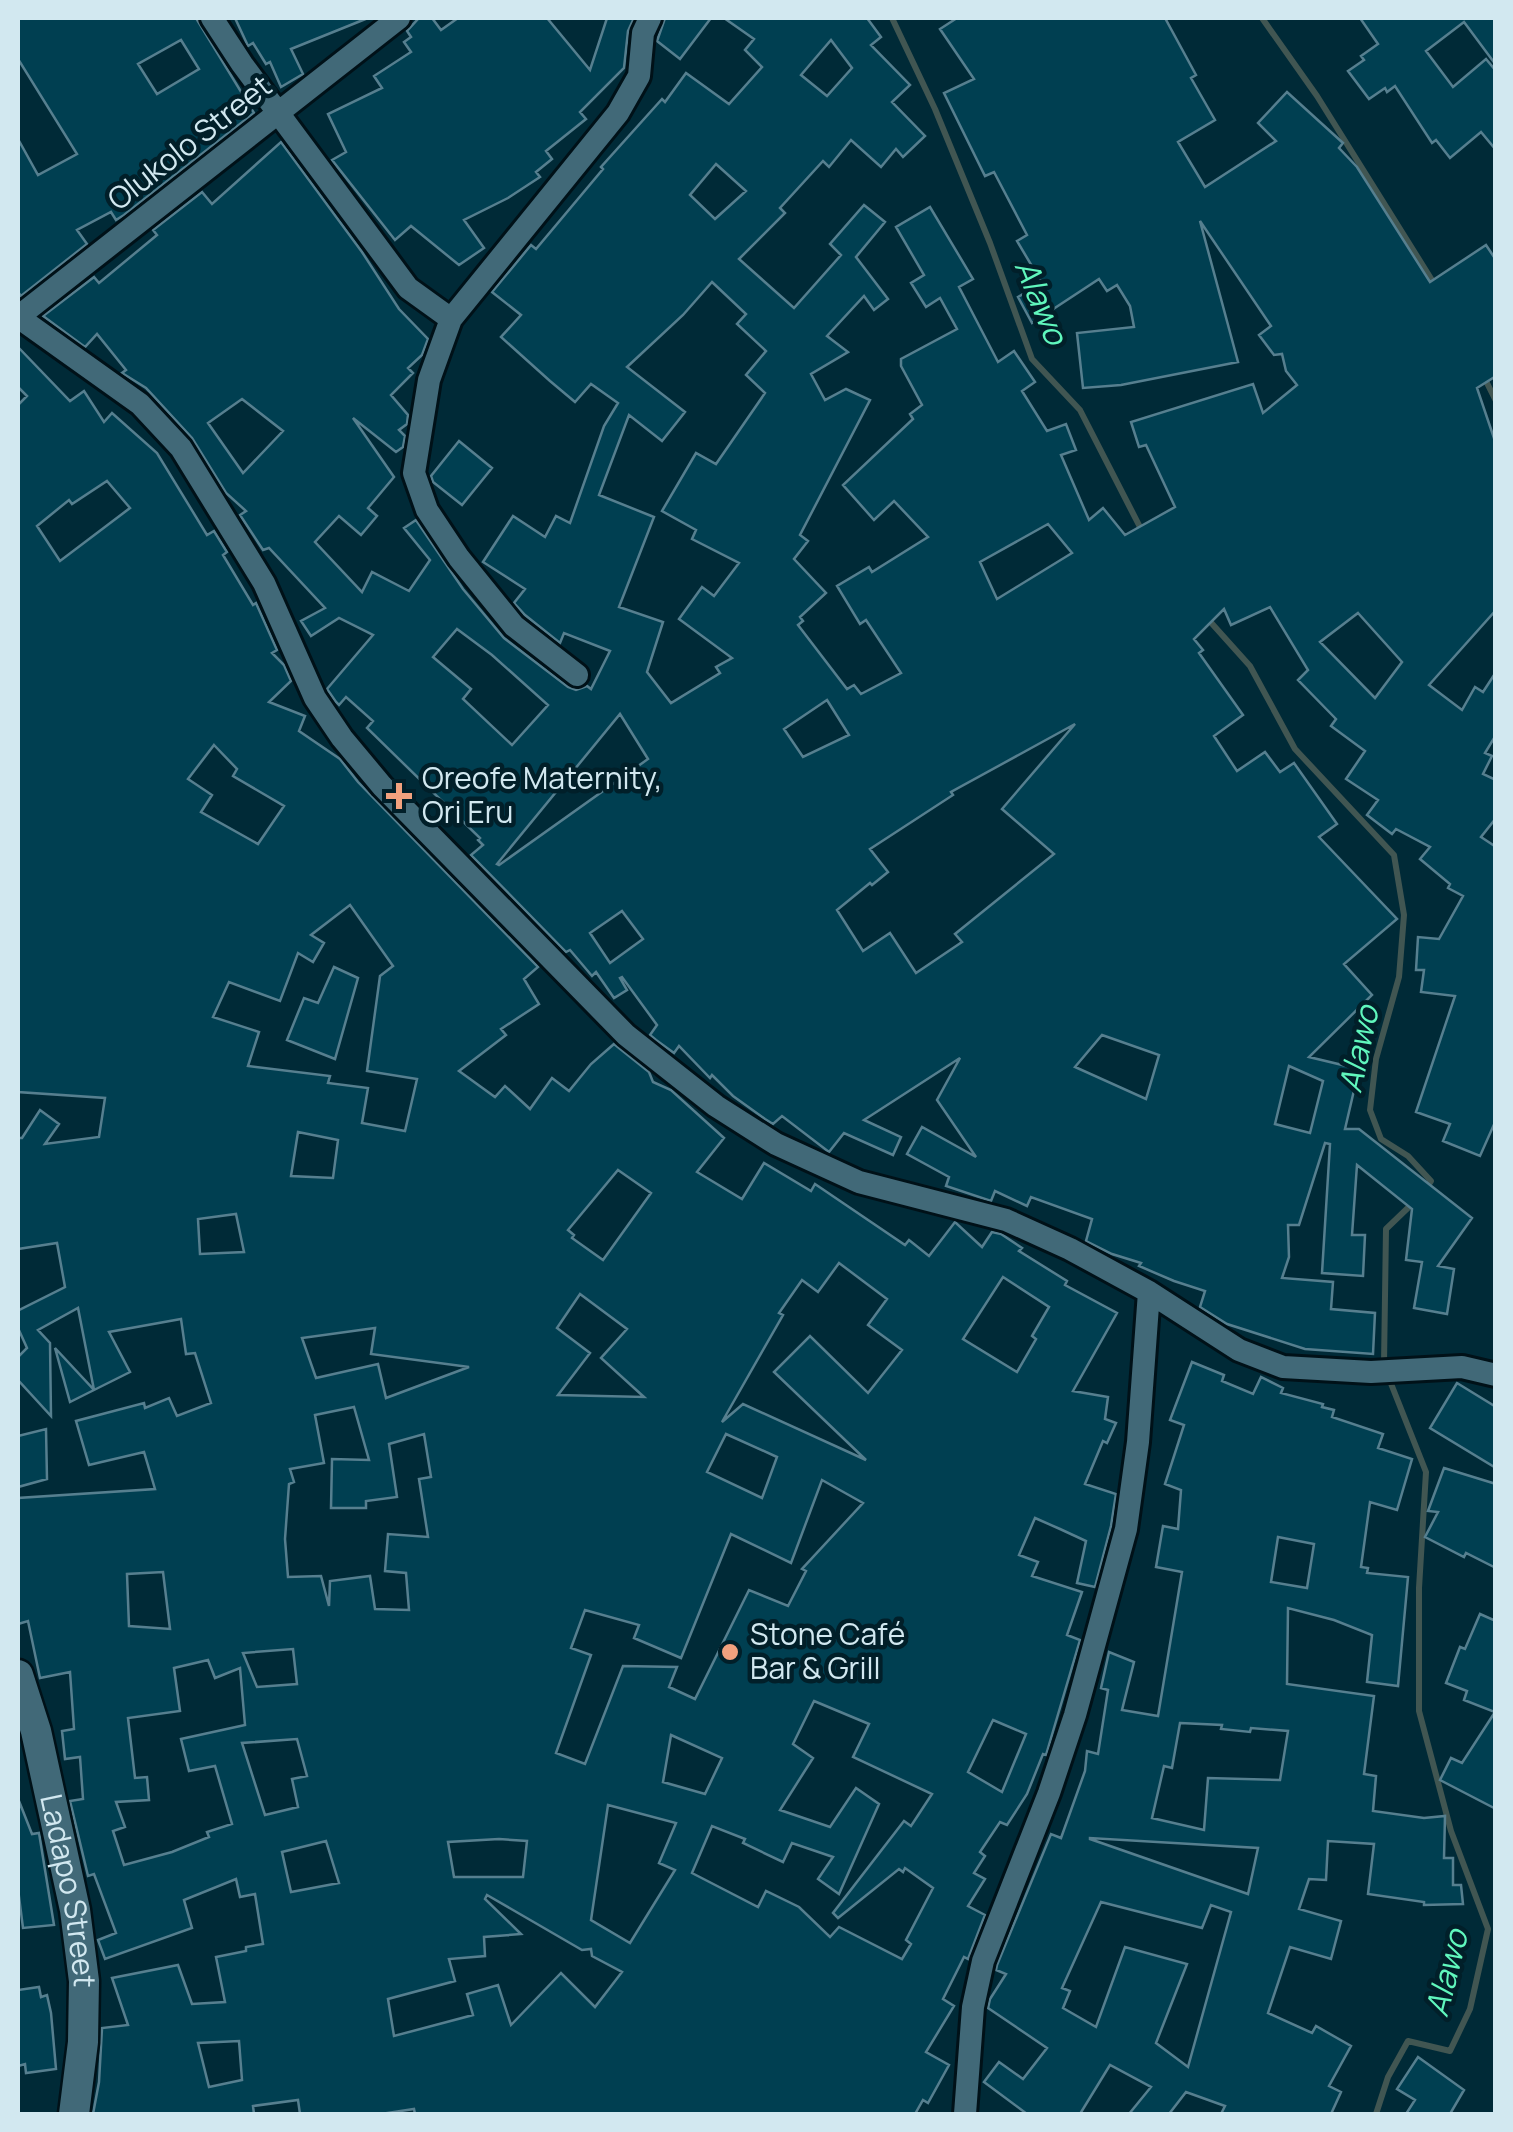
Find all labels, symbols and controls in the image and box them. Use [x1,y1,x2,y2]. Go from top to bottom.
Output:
street label: Olukolo Street [99,65,280,219]
water label: Alawo [1005,253,1080,352]
place label: Oreofe Maternity, Ori Eru [422,757,663,832]
marker: Oreofe Maternity, Ori Eru [386,783,412,809]
water label: Alawo [1327,999,1389,1096]
place label: Stone Café Bar & Grill [750,1613,905,1688]
marker: Stone Café Bar & Grill [719,1641,741,1663]
street label: Ladapo Street [31,1790,106,1988]
water label: Alawo [1414,1923,1478,2021]

